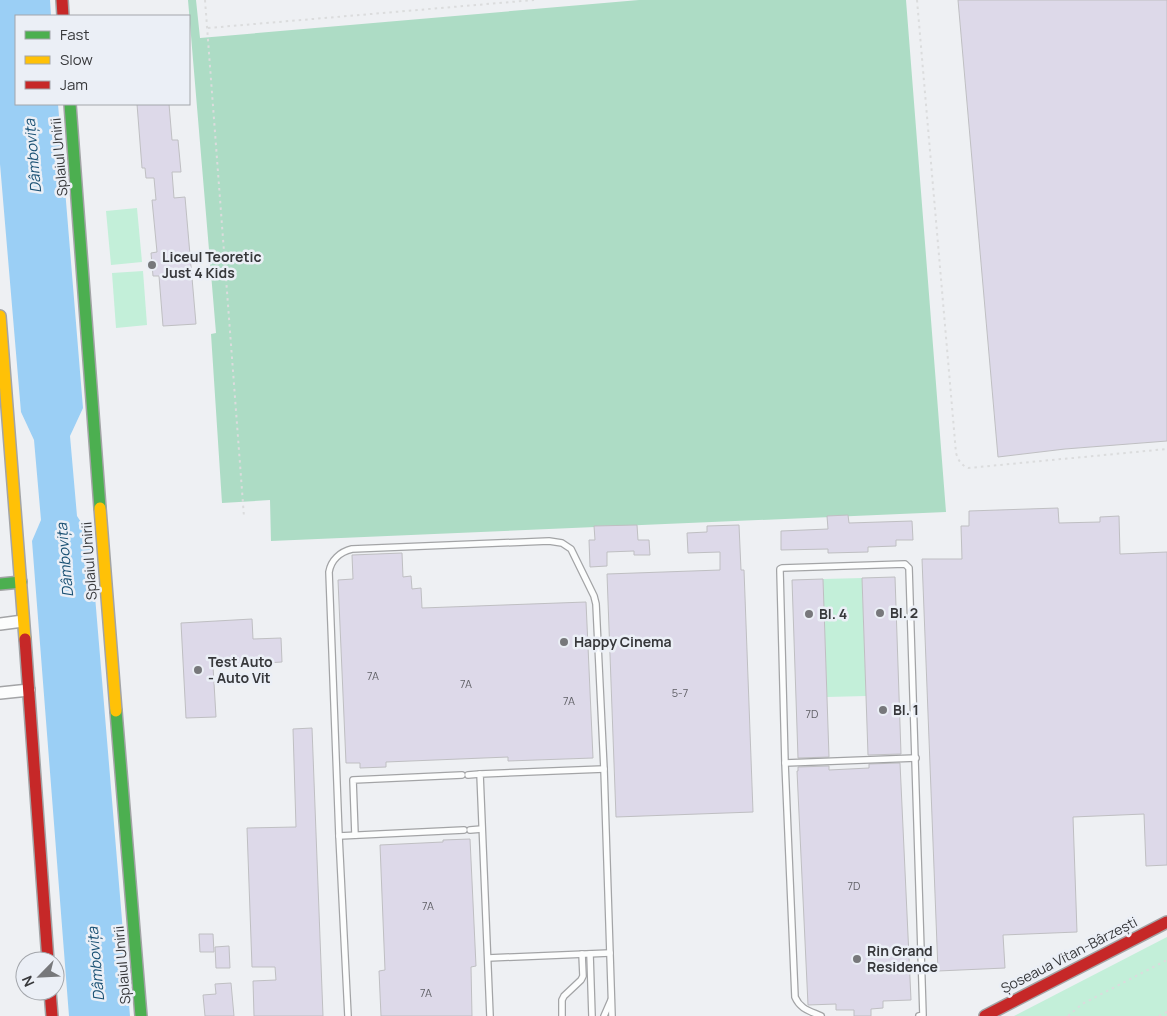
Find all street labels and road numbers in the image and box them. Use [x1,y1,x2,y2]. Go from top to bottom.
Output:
street label: Splaiul Unirii [46,117,71,197]
street label: Splaiul Unirii [76,521,101,601]
street label: Șoseaua Vitan-Bârzești [997,912,1140,997]
street label: Splaiul Unirii [109,925,134,1005]

